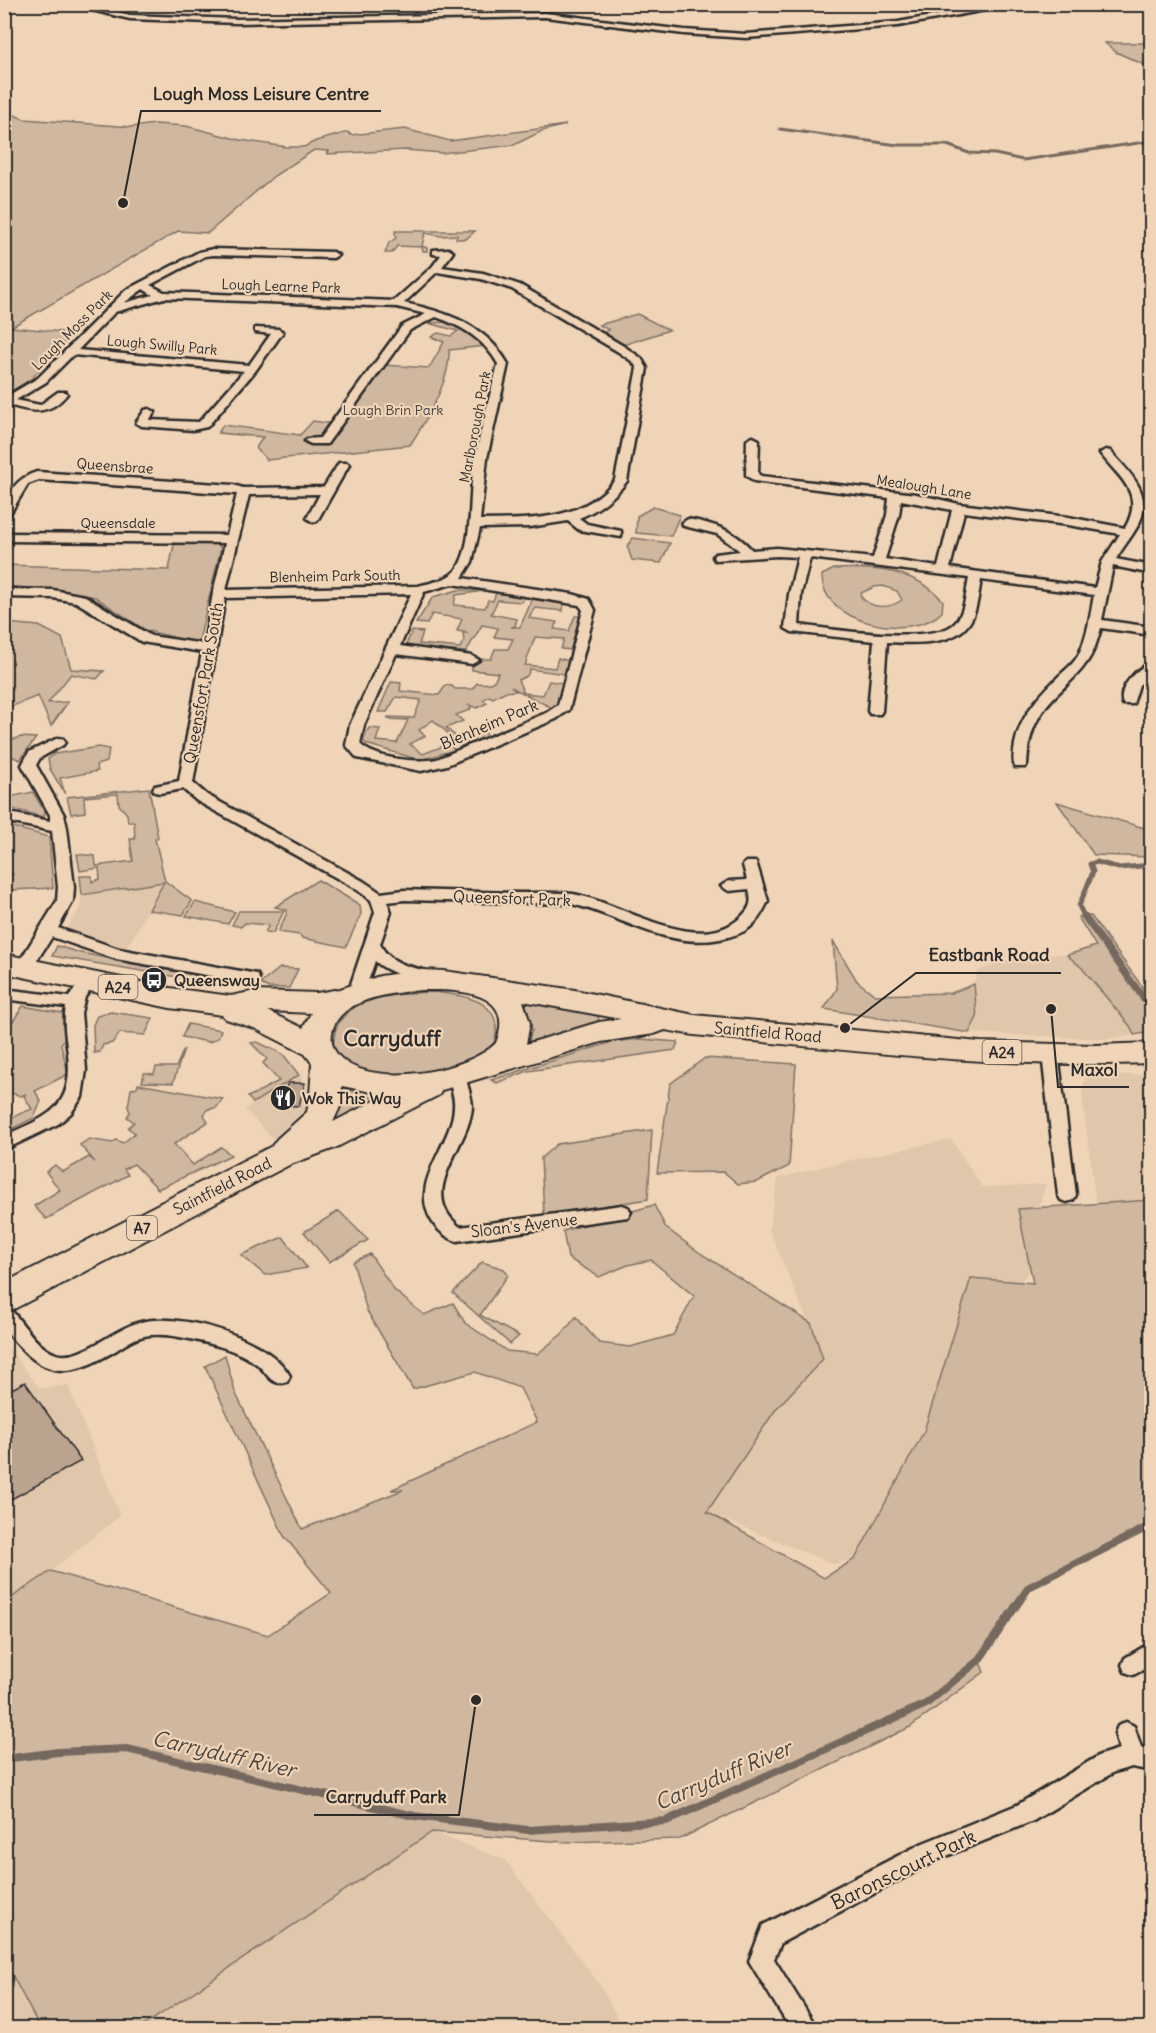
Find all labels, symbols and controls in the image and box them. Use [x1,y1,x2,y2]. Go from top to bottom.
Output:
callout: Lough Moss Leisure Centre [141,75,381,111]
text: Lough Moss Leisure Centre [153,82,370,105]
street label: Lough Learne Park [221,275,341,297]
street label: Lough Moss Park [28,286,116,374]
street label: Lough Swilly Park [106,331,218,359]
street label: Marlborough Park [455,370,495,484]
park label: Lough Brin Park [342,401,444,419]
street label: Queensbrae [76,454,154,478]
street label: Mealough Lane [875,471,973,503]
street label: Queensdale [80,514,156,532]
street label: Blenheim Park South [269,566,401,586]
street label: Queensfort Park South [179,601,227,765]
street label: Blenheim Park [437,694,541,754]
street label: Queensfort Park [453,886,571,910]
callout: Eastbank Road [916,937,1061,973]
text: Eastbank Road [928,943,1050,966]
bus stop icon: Queensway [139,965,169,995]
place label: Queensway [174,970,260,991]
road number: A24 [98,975,138,999]
street label: Saintfield Road [713,1017,823,1047]
district label: Carryduff [343,1024,442,1052]
road number: A24 [982,1040,1022,1064]
callout: Maxol [1058,1051,1129,1087]
text: Maxol [1070,1058,1118,1081]
restaurant icon: Wok This Way [268,1083,298,1113]
place label: Wok This Way [302,1088,401,1109]
street label: Saintfield Road [169,1153,275,1219]
street label: Sloan's Avenue [469,1209,579,1241]
road number: A7 [127,1216,157,1240]
water label: Carryduff River [150,1724,301,1784]
water label: Carryduff River [650,1733,798,1816]
callout: Carryduff Park [314,1779,459,1815]
text: Carryduff Park [325,1785,447,1808]
street label: Baronscourt Park [826,1823,980,1915]

